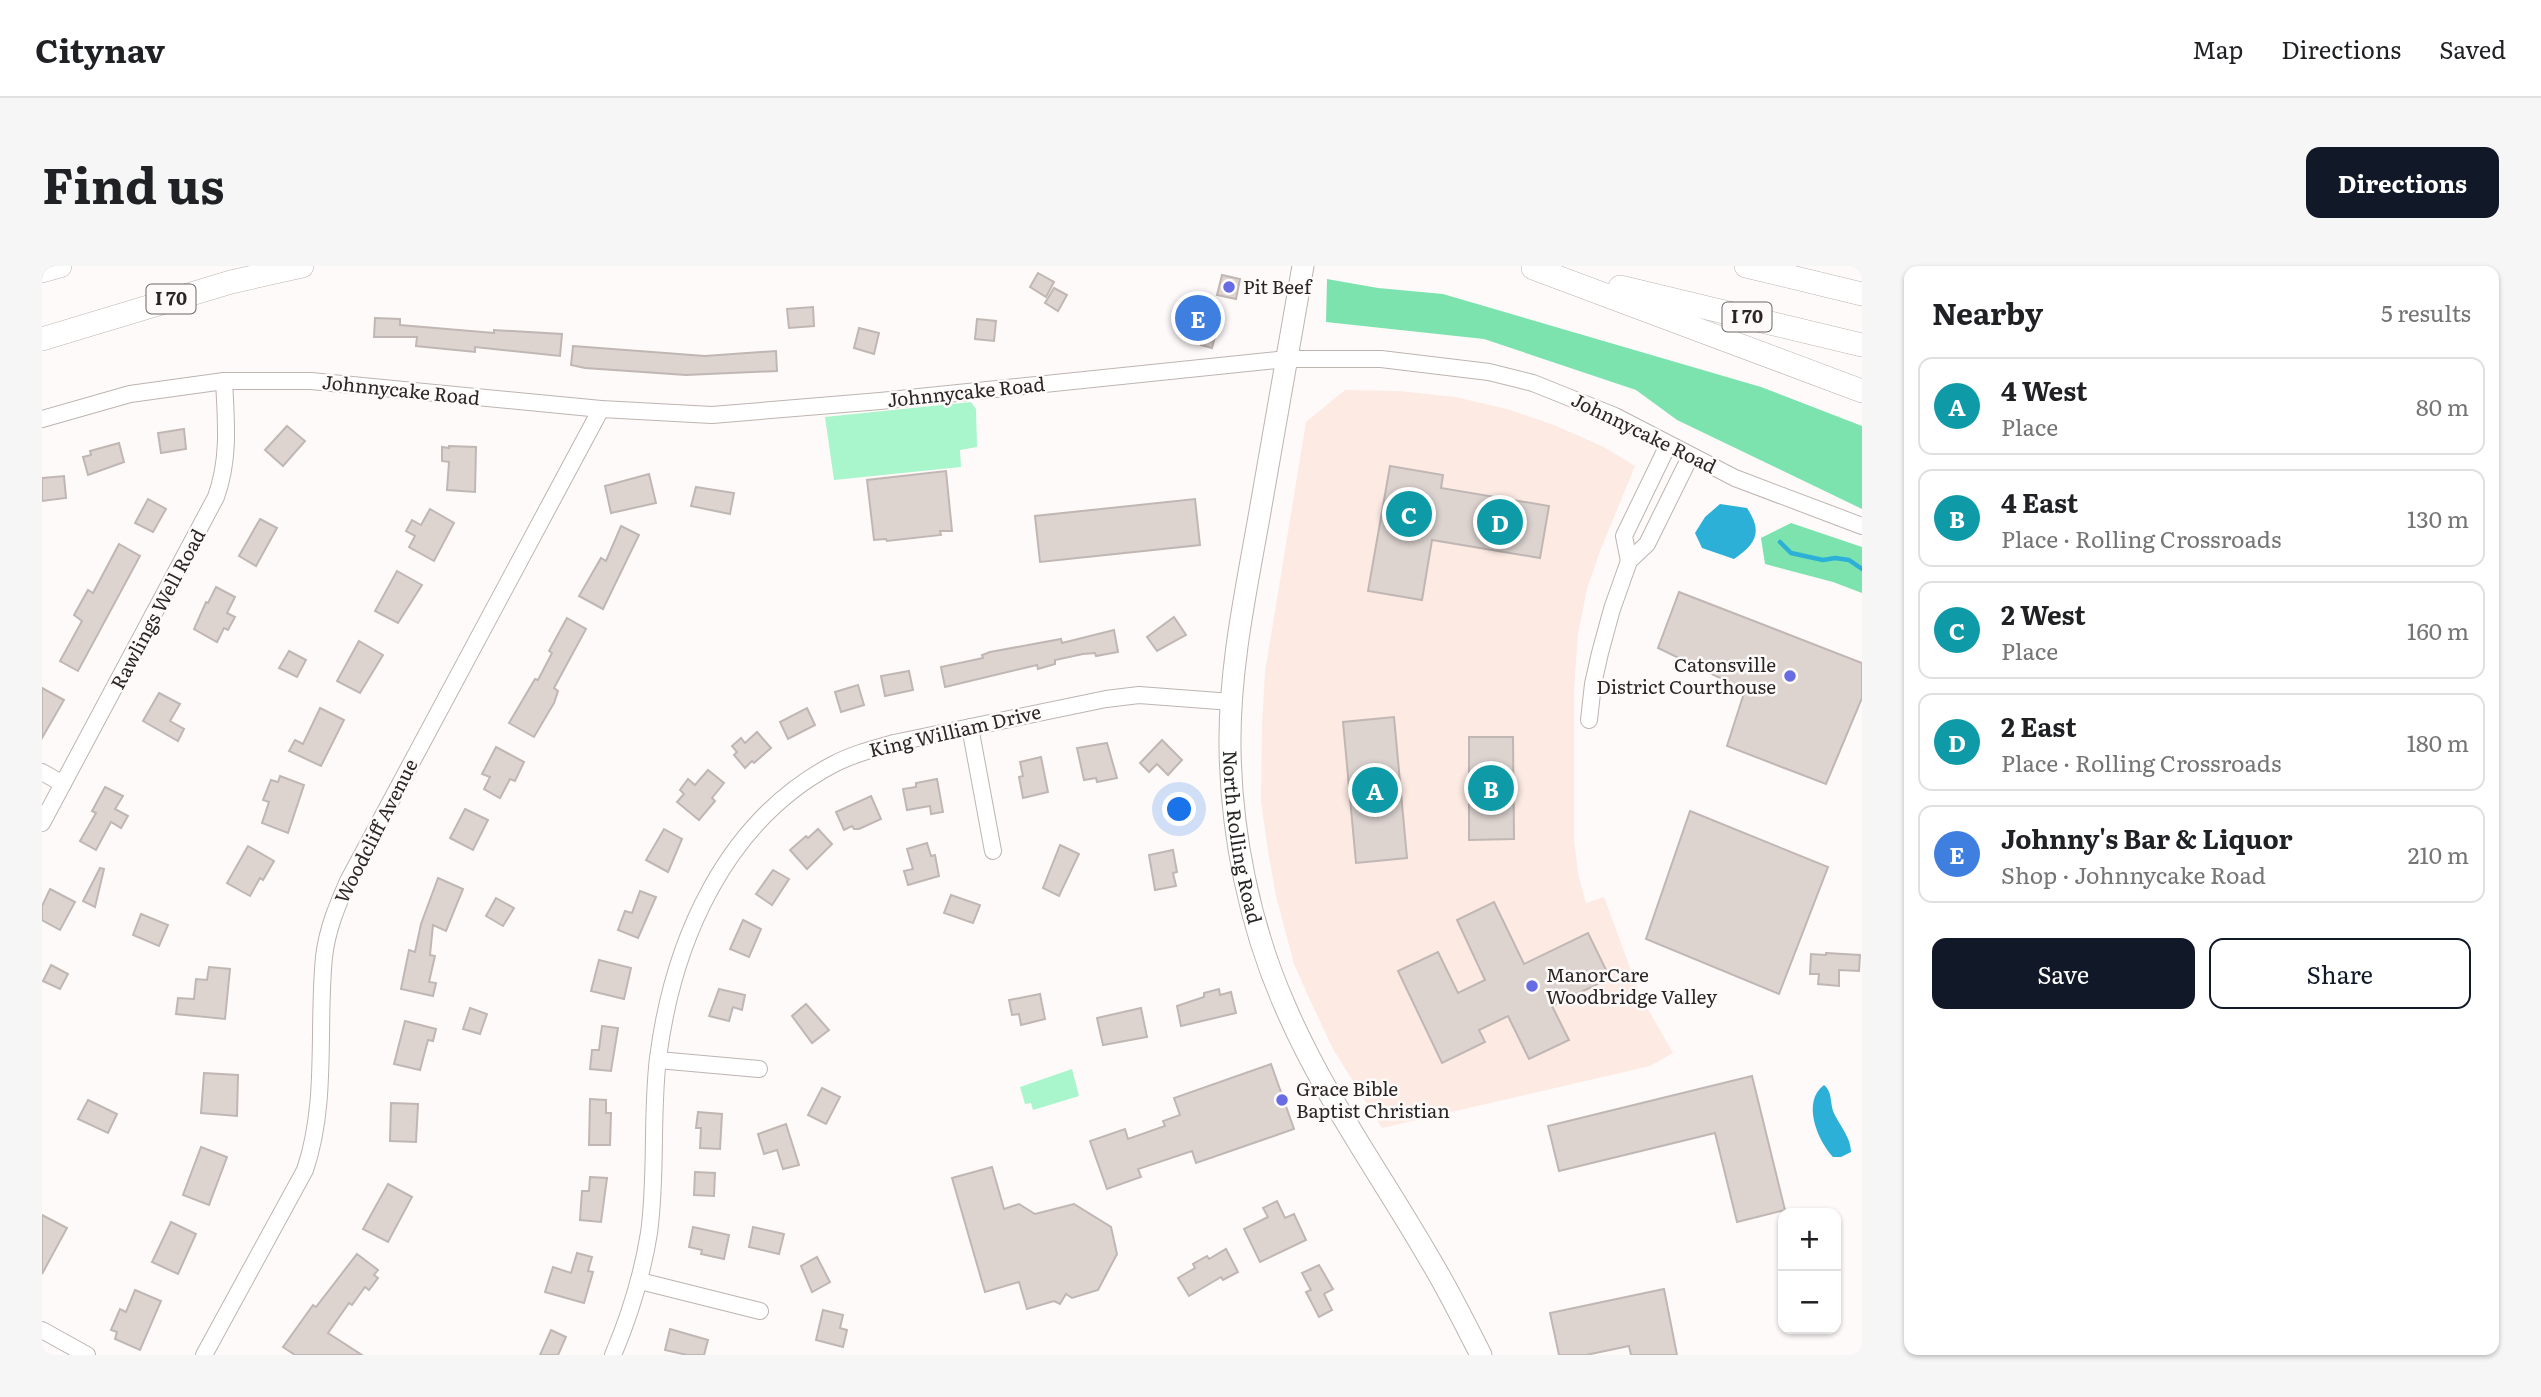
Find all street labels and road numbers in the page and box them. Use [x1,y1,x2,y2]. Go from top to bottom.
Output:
road number: I 70 [146,284,196,314]
road number: I 70 [1722,302,1772,332]
street label: Johnnycake Road [321,367,482,411]
street label: Johnnycake Road [886,369,1046,413]
street label: Johnnycake Road [1567,385,1722,480]
street label: Rawlings Well Road [103,523,211,694]
street label: King William Drive [866,697,1044,763]
street label: North Rolling Road [1217,750,1270,927]
street label: Woodcliff Avenue [327,753,424,908]

